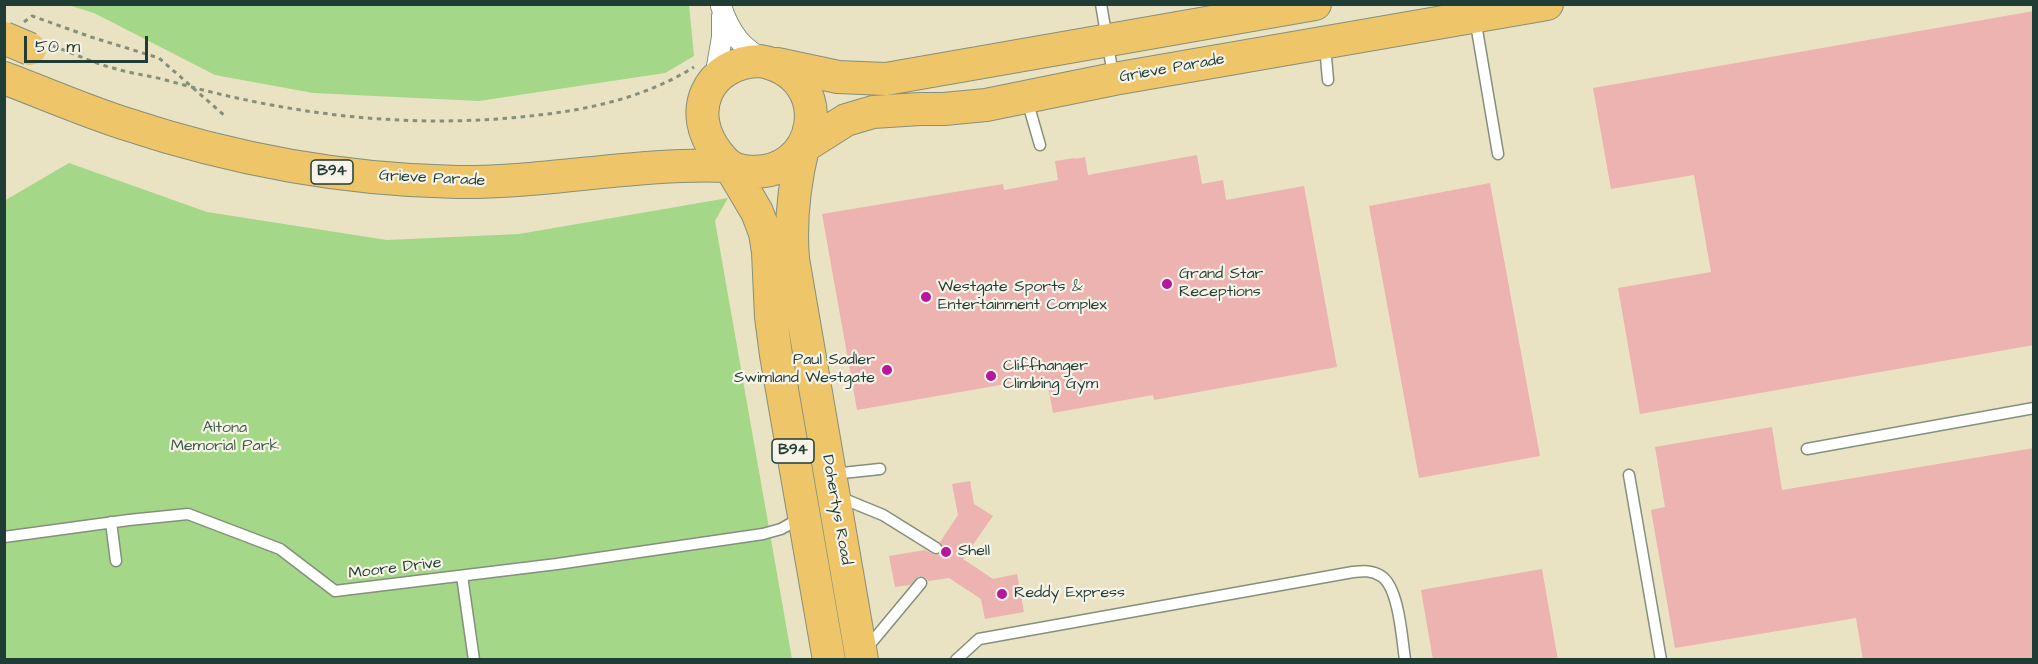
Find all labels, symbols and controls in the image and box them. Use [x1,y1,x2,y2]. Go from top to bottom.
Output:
scale bar [27,24,152,62]
text: 50 m [35,34,80,59]
street label: Grieve Parade [1118,50,1226,88]
road number: B94 [311,160,353,184]
street label: Grieve Parade [378,167,486,191]
place label: Grand Star Receptions [1179,265,1263,303]
marker: Grand Star Receptions [1160,277,1174,291]
place label: Westgate Sports & Entertainment Complex [938,278,1107,316]
marker: Westgate Sports & Entertainment Complex [919,290,933,304]
place label: Paul Sadler Swimland Westgate [734,351,875,389]
place label: Cliffhanger Climbing Gym [1003,357,1098,395]
marker: Paul Sadler Swimland Westgate [880,363,894,377]
marker: Cliffhanger Climbing Gym [984,369,998,383]
park label: Altona Memorial Park [171,419,279,457]
road number: B94 [772,439,814,463]
street label: Dohertys Road [817,454,855,566]
place label: Shell [958,542,990,562]
marker: Shell [939,545,953,559]
street label: Moore Drive [347,554,443,584]
place label: Reddy Express [1014,584,1125,604]
marker: Reddy Express [995,587,1009,601]

